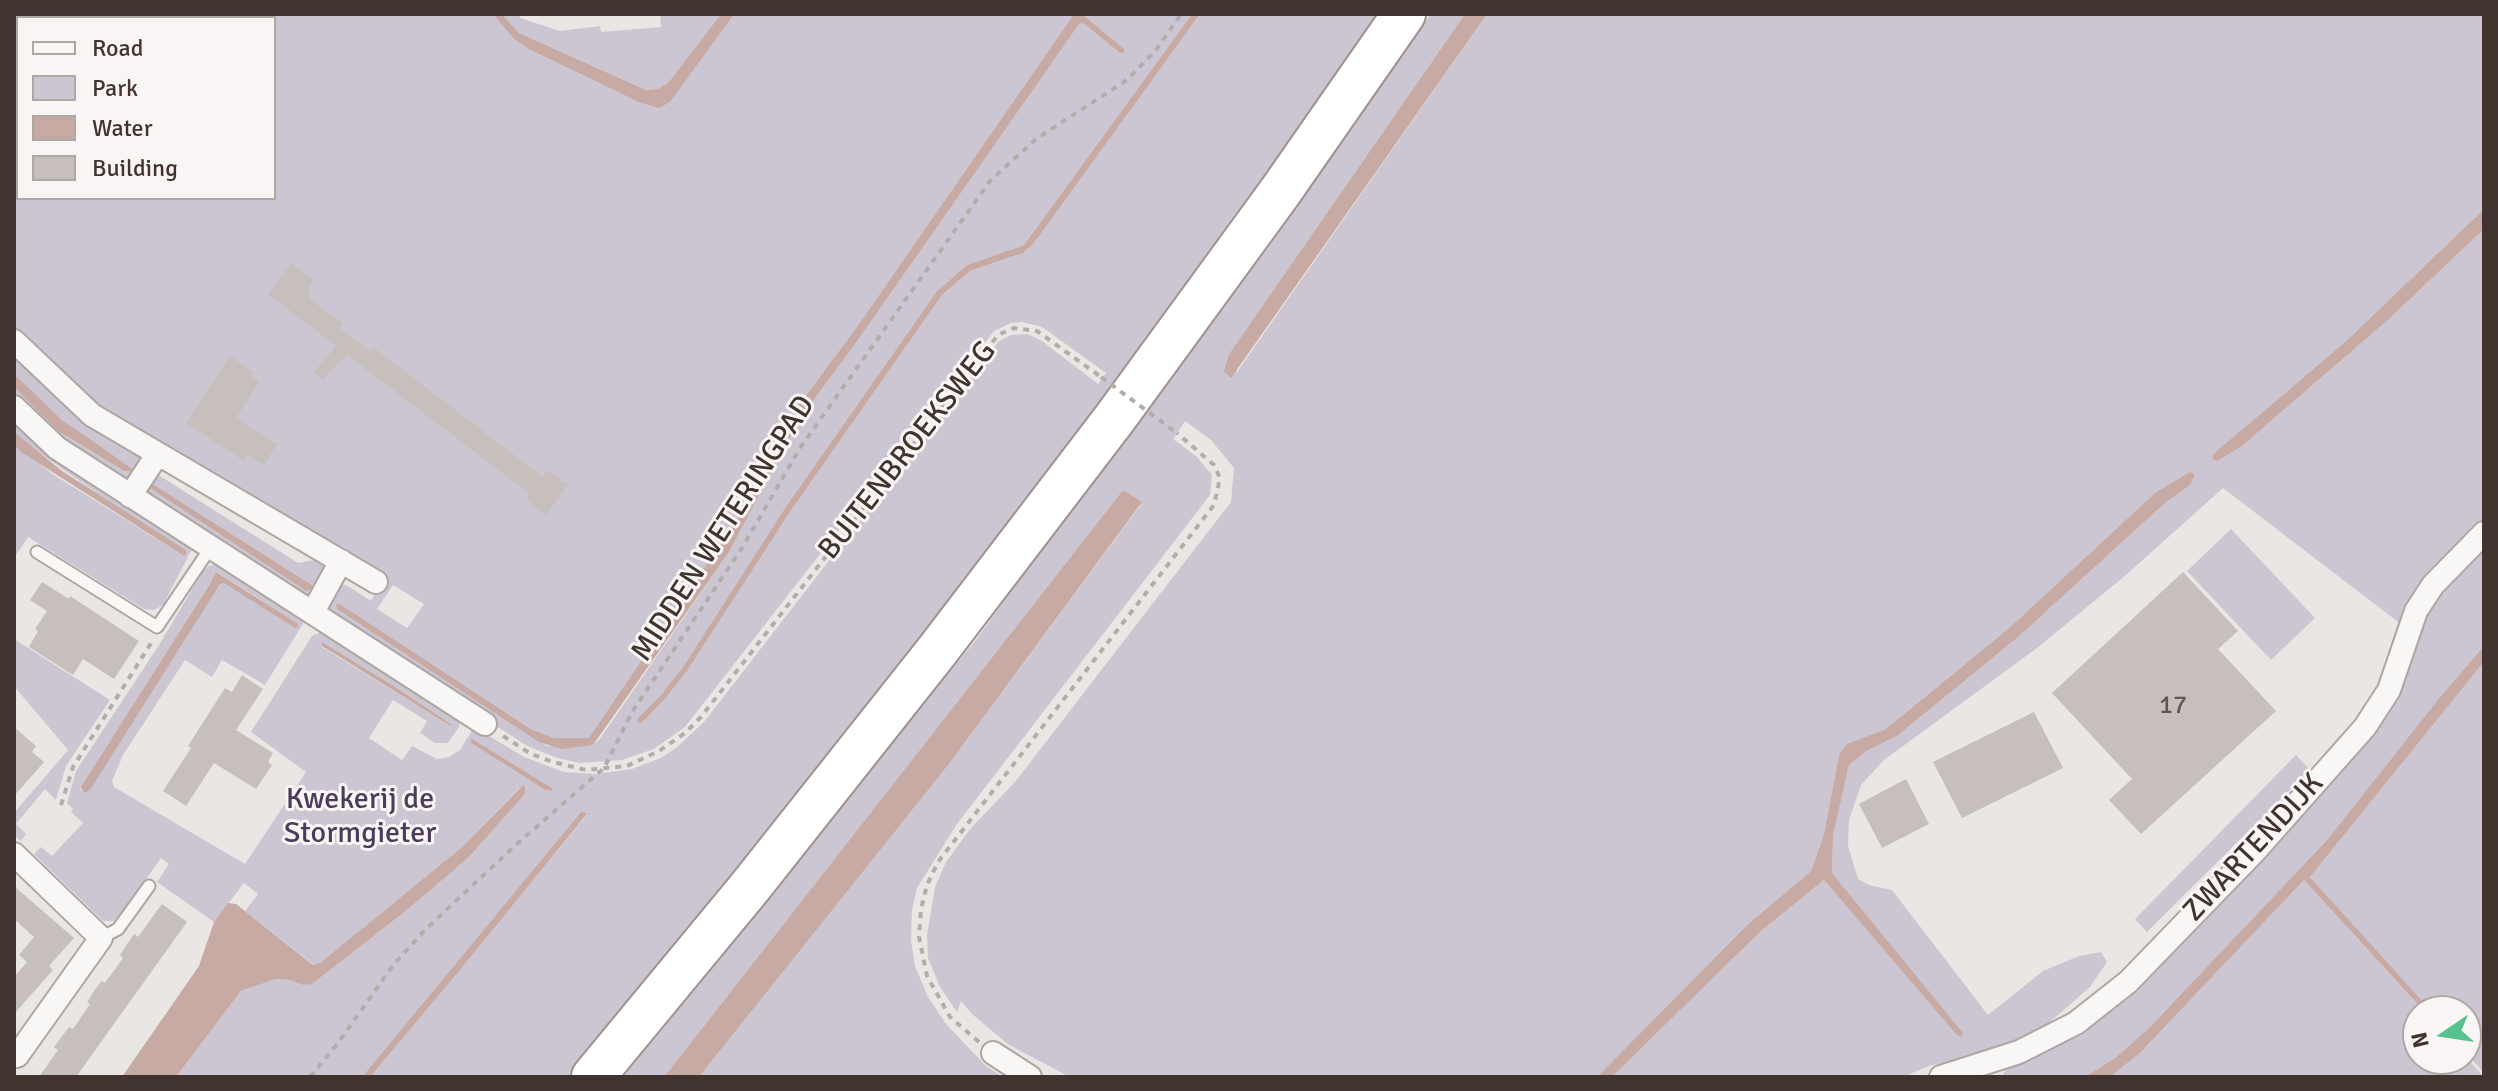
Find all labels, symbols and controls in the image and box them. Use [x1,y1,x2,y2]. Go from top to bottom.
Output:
legend [16,16,276,200]
text: Road [92,33,143,63]
text: Park [92,73,138,103]
text: Water [92,113,152,143]
text: Building [92,153,178,183]
street label: BUITENBROEKSWEG [812,335,1004,567]
street label: MIDDEN WETERINGPAD [625,389,823,669]
house number: 17 [2159,690,2187,722]
street label: ZWARTENDIJK [2176,767,2332,929]
park label: Kwekerij de Stormgieter [284,782,436,852]
north arrow [2402,995,2482,1075]
text: N [2405,1030,2435,1051]

